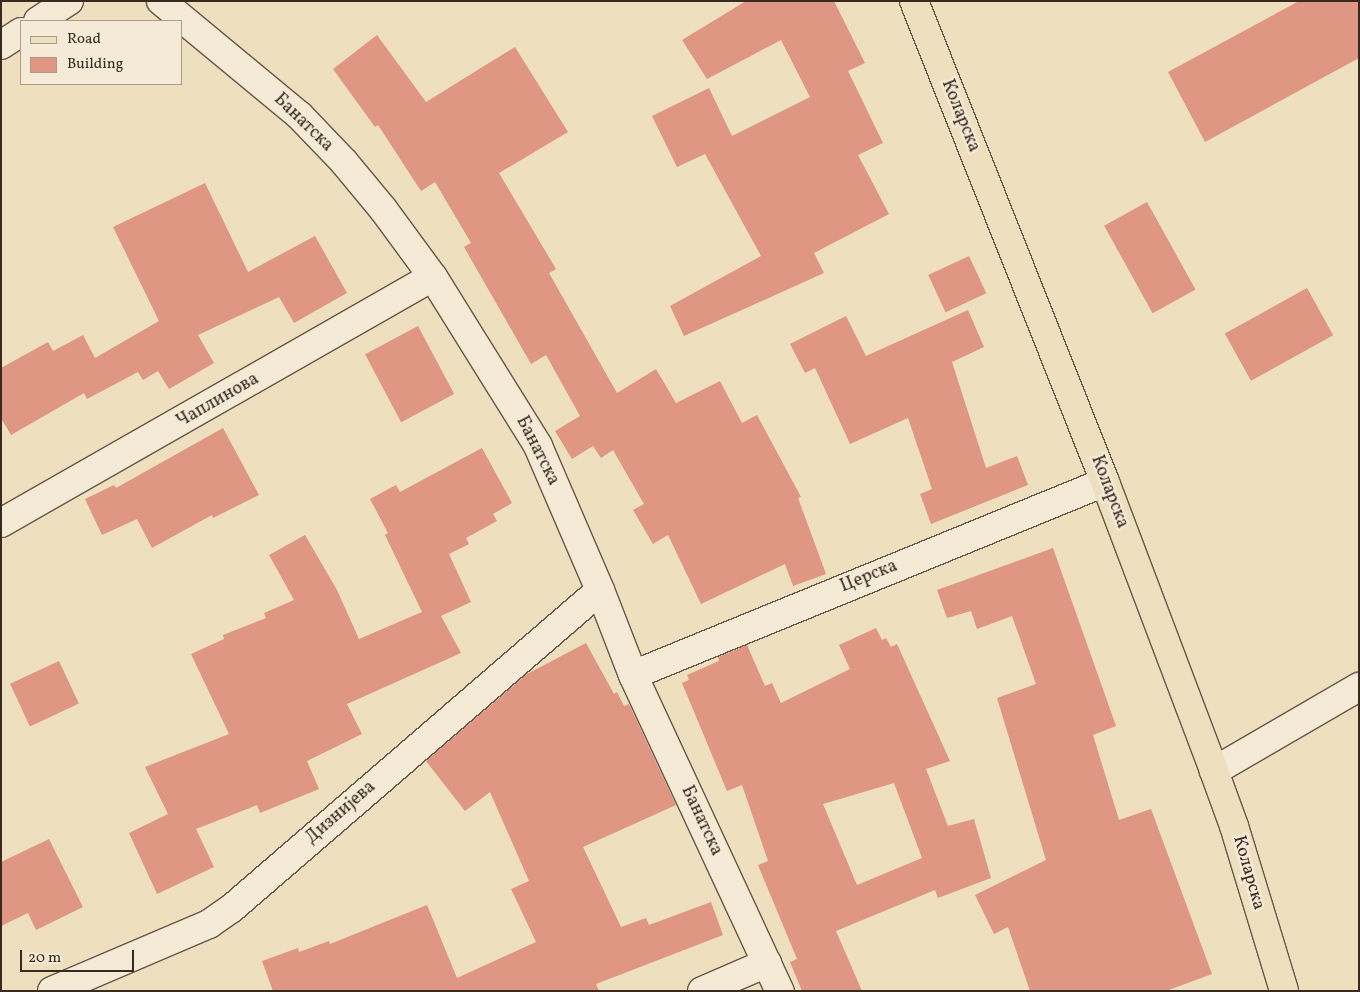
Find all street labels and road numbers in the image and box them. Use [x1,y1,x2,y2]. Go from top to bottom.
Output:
street label: Коларска [936,77,984,155]
street label: Банатска [269,89,337,157]
street label: Чаплинова [173,369,263,433]
street label: Банатска [510,413,564,489]
street label: Коларска [1085,453,1133,531]
street label: Церска [837,556,901,598]
street label: Дизнијева [302,777,380,849]
street label: Банатска [675,783,727,859]
street label: Коларска [1227,833,1269,913]

